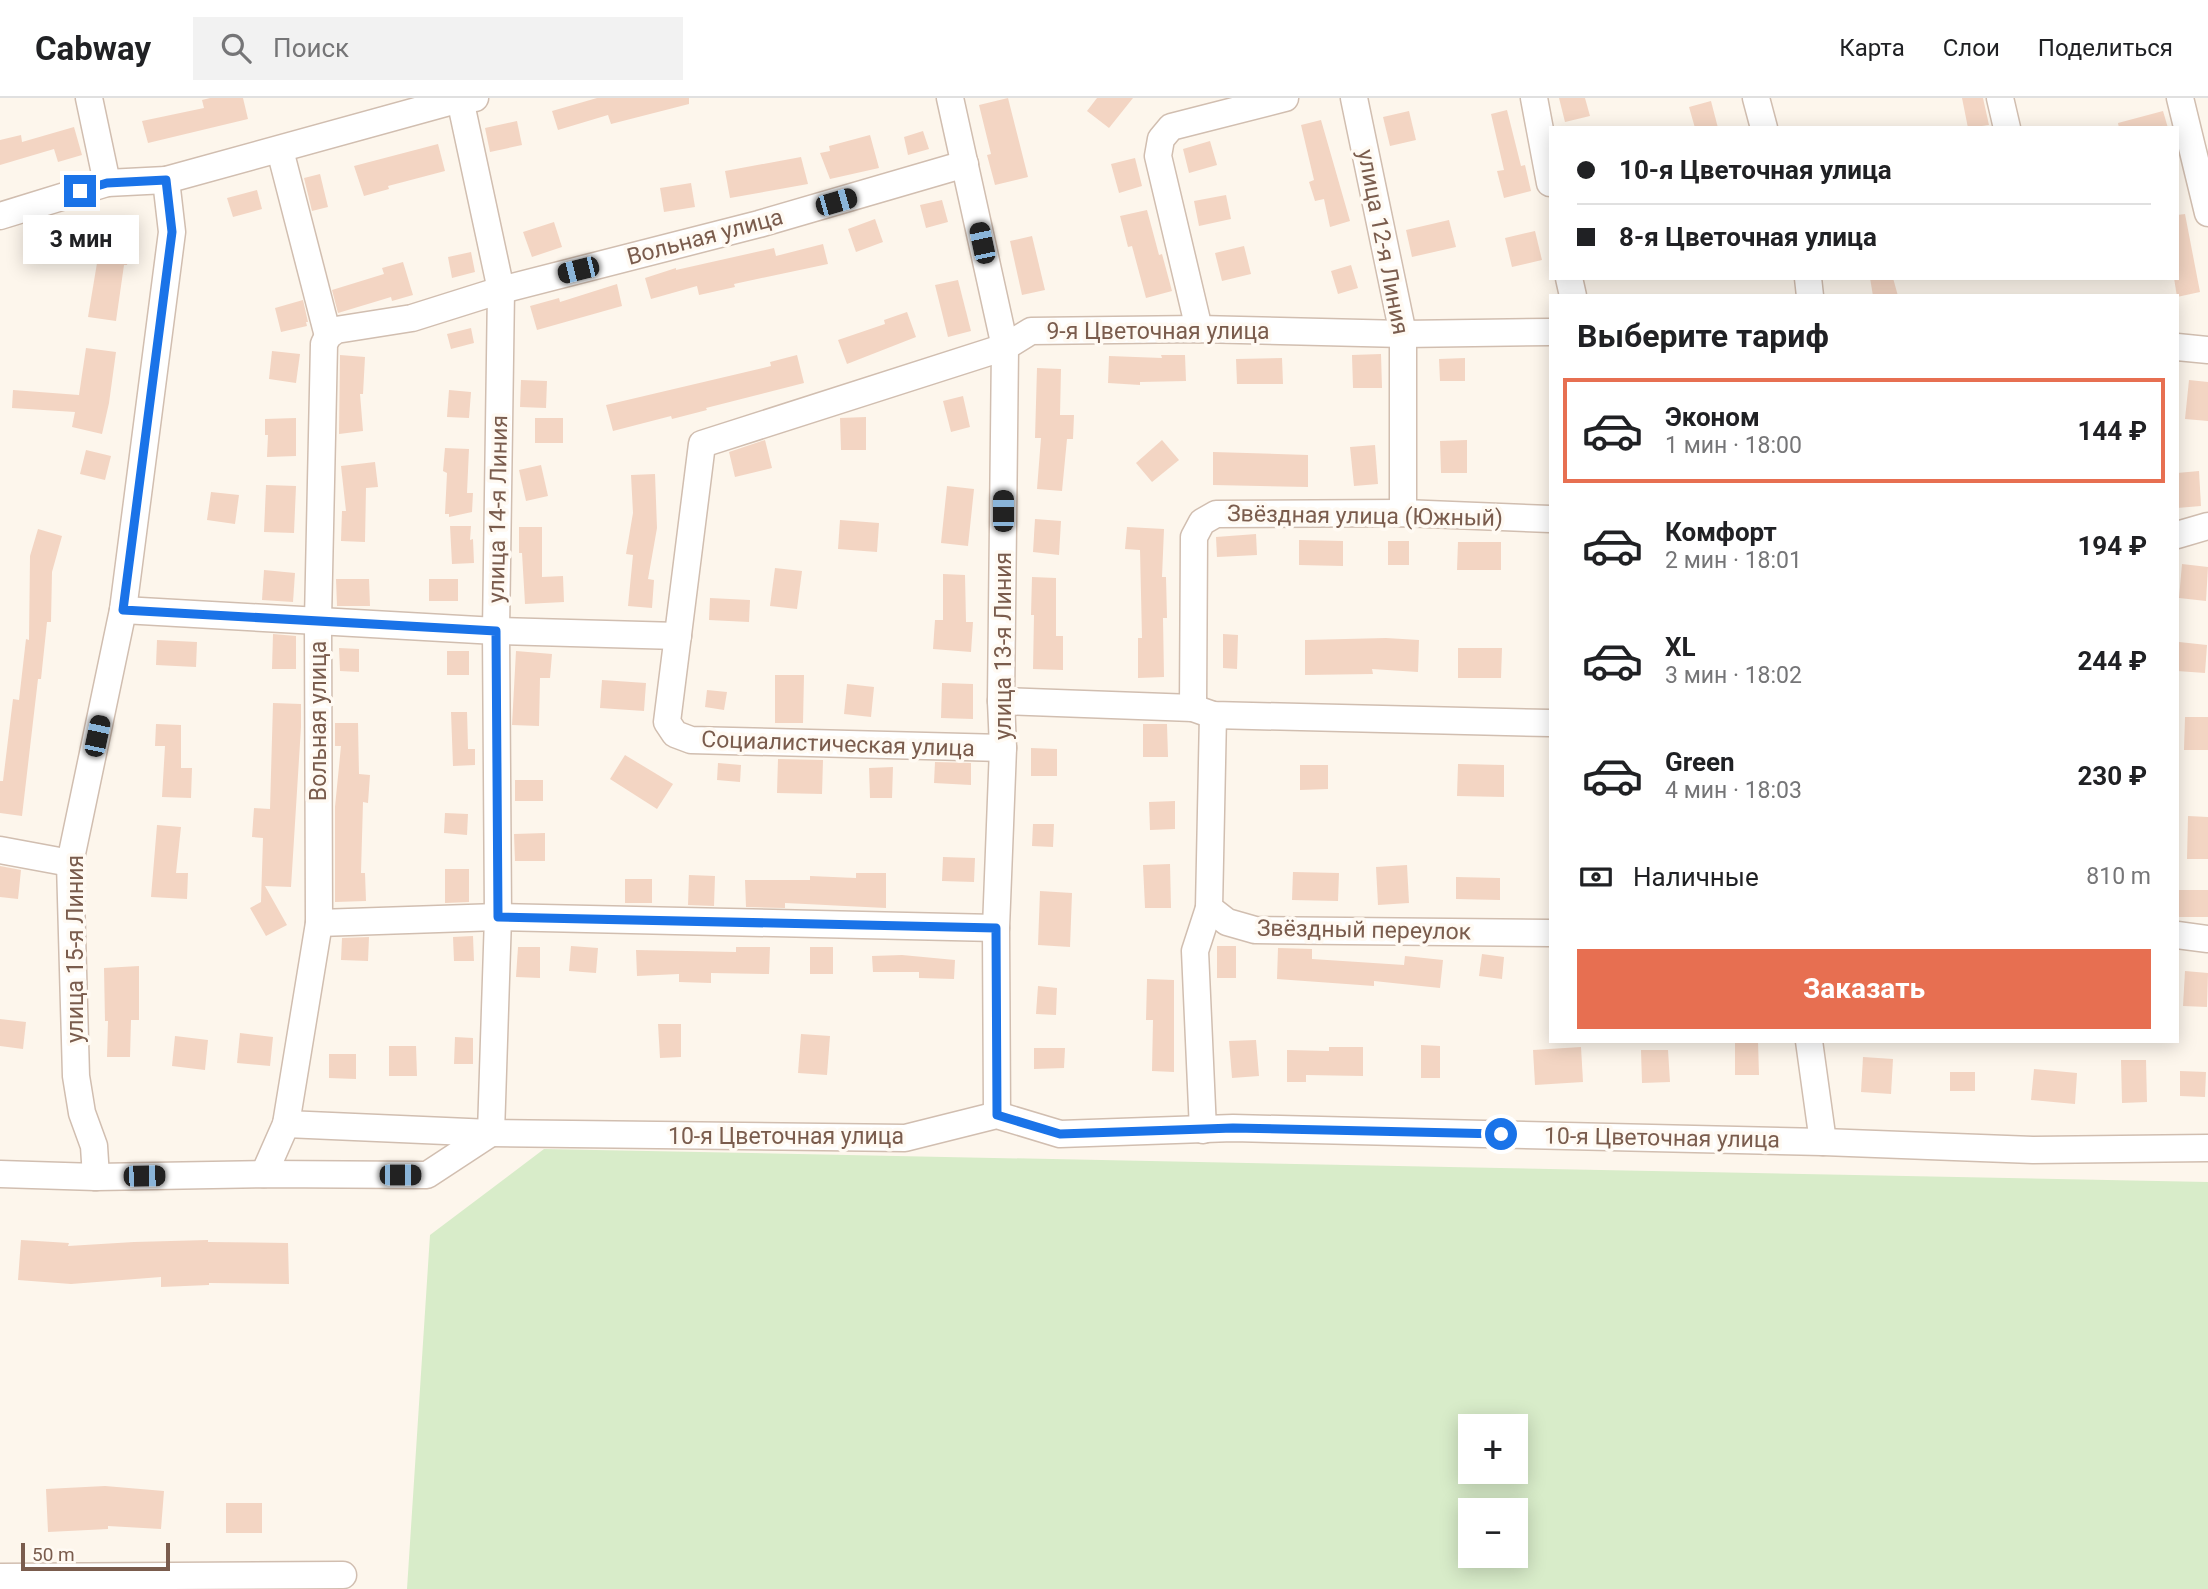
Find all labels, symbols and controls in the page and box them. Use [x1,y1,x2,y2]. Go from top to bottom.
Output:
search box [193,17,683,80]
text: Cabway [35,29,151,68]
icon: search [217,29,255,67]
text: Поиск [273,33,349,63]
text: Карта [1839,34,1905,62]
text: Слои [1943,34,2000,62]
text: Поделиться [2038,34,2173,62]
street label: улица 12-я Линия [1352,147,1414,337]
text: 10-я Цветочная улица [1619,155,1892,185]
route end [64,175,96,207]
car [813,186,860,218]
street label: Вольная улица [624,203,786,271]
callout: 3 мин [22,216,138,264]
car [968,220,997,266]
text: 8-я Цветочная улица [1619,222,1877,252]
text: 3 мин [50,226,112,253]
car [556,255,601,285]
text: Выберите тариф [1577,317,1829,355]
street label: 9-я Цветочная улица [1046,318,1270,345]
icon: car [1581,399,1644,462]
text: Эконом [1665,402,1760,432]
street label: улица 14-я Линия [483,415,513,603]
text: 144 ₽ [2077,416,2147,446]
text: 1 мин · 18:00 [1665,432,1802,459]
car [993,490,1014,532]
street label: Звёздная улица (Южный) [1227,500,1503,532]
icon: car [1581,514,1644,577]
text: Комфорт [1665,517,1777,547]
text: 194 ₽ [2077,531,2147,561]
text: 2 мин · 18:01 [1665,547,1802,574]
street label: улица 13-я Линия [990,552,1017,740]
icon: car [1581,629,1644,692]
text: XL [1665,632,1696,662]
street label: Вольная улица [305,641,332,801]
text: 244 ₽ [2077,646,2147,676]
text: 3 мин · 18:02 [1665,662,1802,689]
car [83,713,112,759]
street label: Социалистическая улица [701,726,975,762]
icon: car [1581,744,1644,807]
text: Green [1665,747,1735,777]
text: 230 ₽ [2077,761,2147,791]
text: 4 мин · 18:03 [1665,777,1802,804]
street label: улица 15-я Линия [62,855,89,1043]
icon: cash [1577,858,1615,896]
text: Наличные [1633,862,1759,892]
text: 810 m [2086,863,2151,890]
street label: Звёздный переулок [1257,915,1472,945]
button: Заказать [1577,949,2151,1029]
route start [1485,1118,1517,1150]
street label: 10-я Цветочная улица [1544,1122,1780,1154]
street label: 10-я Цветочная улица [668,1123,904,1150]
car [123,1165,166,1187]
car [380,1165,422,1186]
map controls [1458,1414,1528,1568]
button: + [1458,1414,1528,1484]
button: − [1458,1498,1528,1568]
scale bar [21,1540,170,1572]
text: 50 m [32,1543,75,1566]

